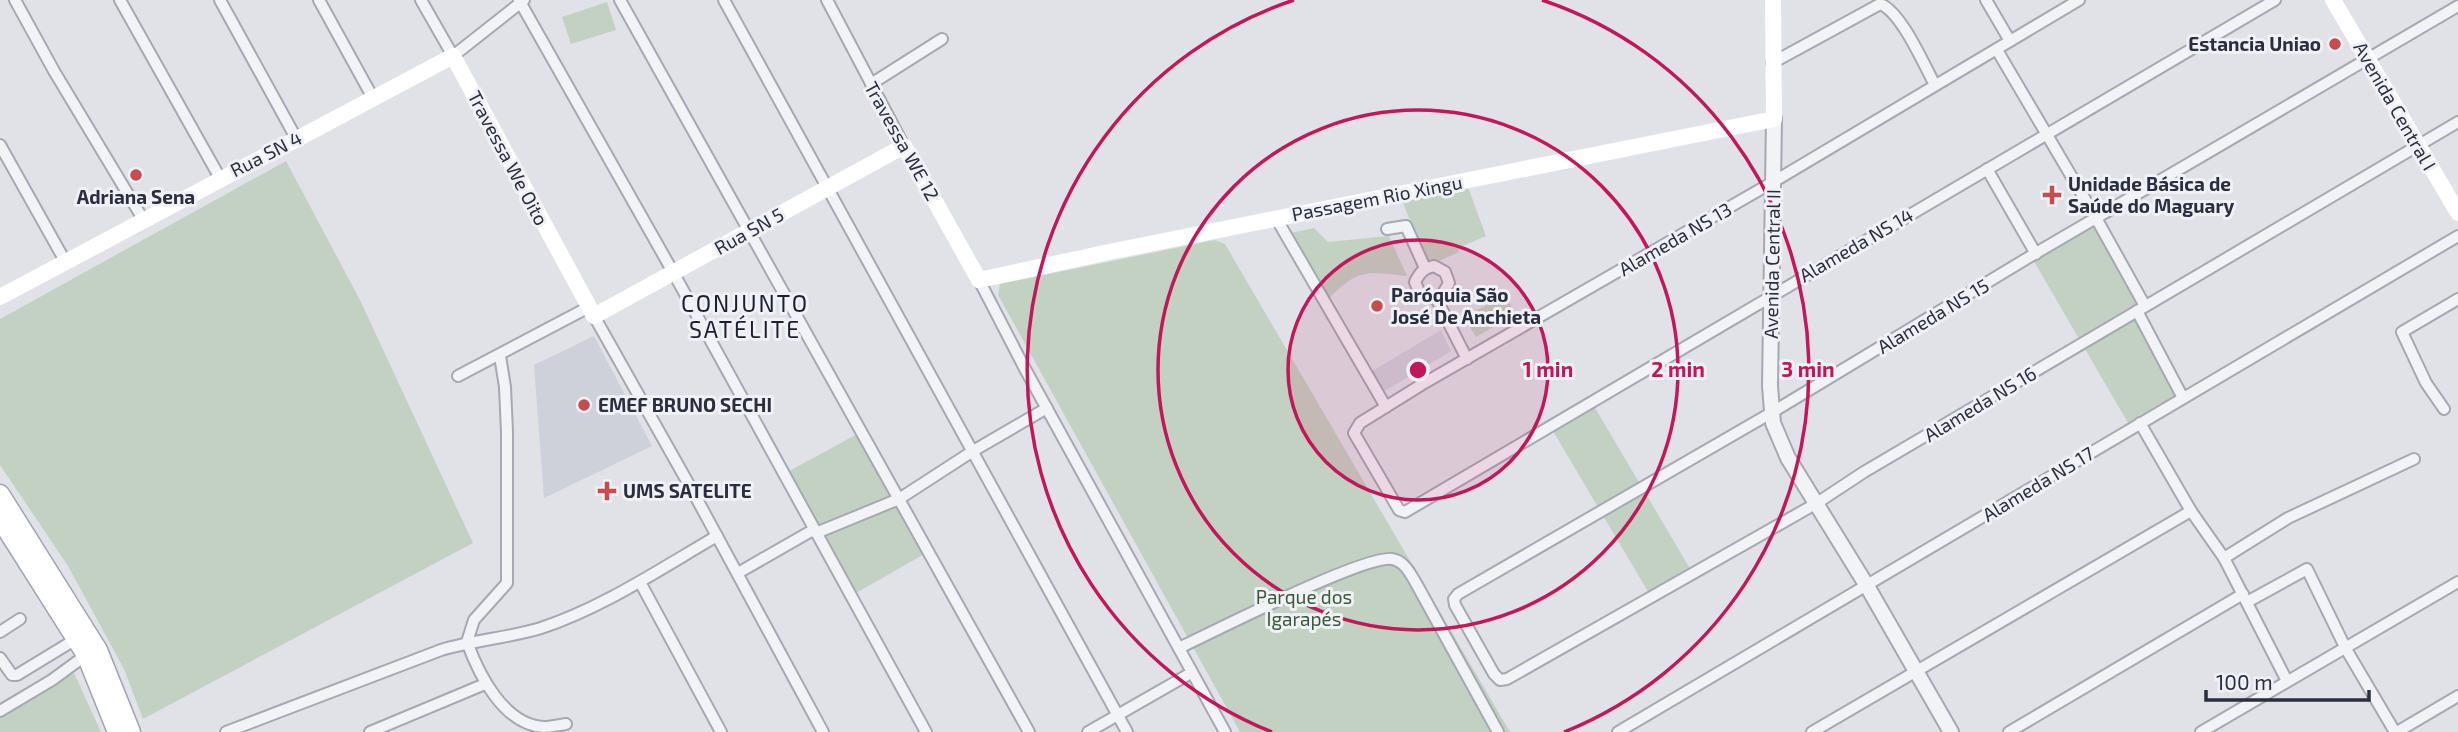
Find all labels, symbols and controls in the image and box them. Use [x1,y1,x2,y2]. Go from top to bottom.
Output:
place label: Estancia Uniao [2188,32,2321,55]
marker: Estancia Uniao [2327,36,2343,52]
street label: Avenida Central I [2349,37,2442,174]
street label: Travessa WE 12 [860,77,945,204]
street label: Travessa We Oito [463,87,554,229]
street label: Rua SN 4 [226,126,305,181]
marker: Adriana Sena [128,167,144,183]
street label: Passagem Rio Xingu [1290,170,1464,225]
place label: Unidade Básica de Saúde do Maguary [2068,172,2235,218]
place label: Adriana Sena [77,185,195,208]
marker: Unidade Básica de Saúde do Maguary [2042,185,2062,205]
street label: Avenida Central II [1759,189,1784,339]
street label: Alameda NS 13 [1614,197,1735,280]
street label: Rua SN 5 [710,202,787,259]
street label: Alameda NS 14 [1795,203,1917,286]
street label: Alameda NS 15 [1873,273,1993,358]
place label: Paróquia São José De Anchieta [1391,283,1541,328]
district label: CONJUNTO SATÉLITE [681,289,809,343]
marker: Paróquia São José De Anchieta [1369,298,1385,314]
text: 1 min [1523,356,1573,381]
text: 2 min [1651,356,1705,381]
text: 3 min [1781,356,1835,381]
centre of rings [1406,358,1430,382]
street label: Alameda NS 16 [1919,361,2040,446]
place label: EMEF BRUNO SECHI [598,393,772,416]
marker: EMEF BRUNO SECHI [576,397,592,413]
street label: Alameda NS 17 [1978,441,2098,526]
place label: UMS SATELITE [623,479,752,502]
marker: UMS SATELITE [597,481,617,501]
park label: Parque dos Igarapés [1256,585,1352,630]
scale bar [2206,658,2369,702]
text: 100 m [2216,669,2273,694]

